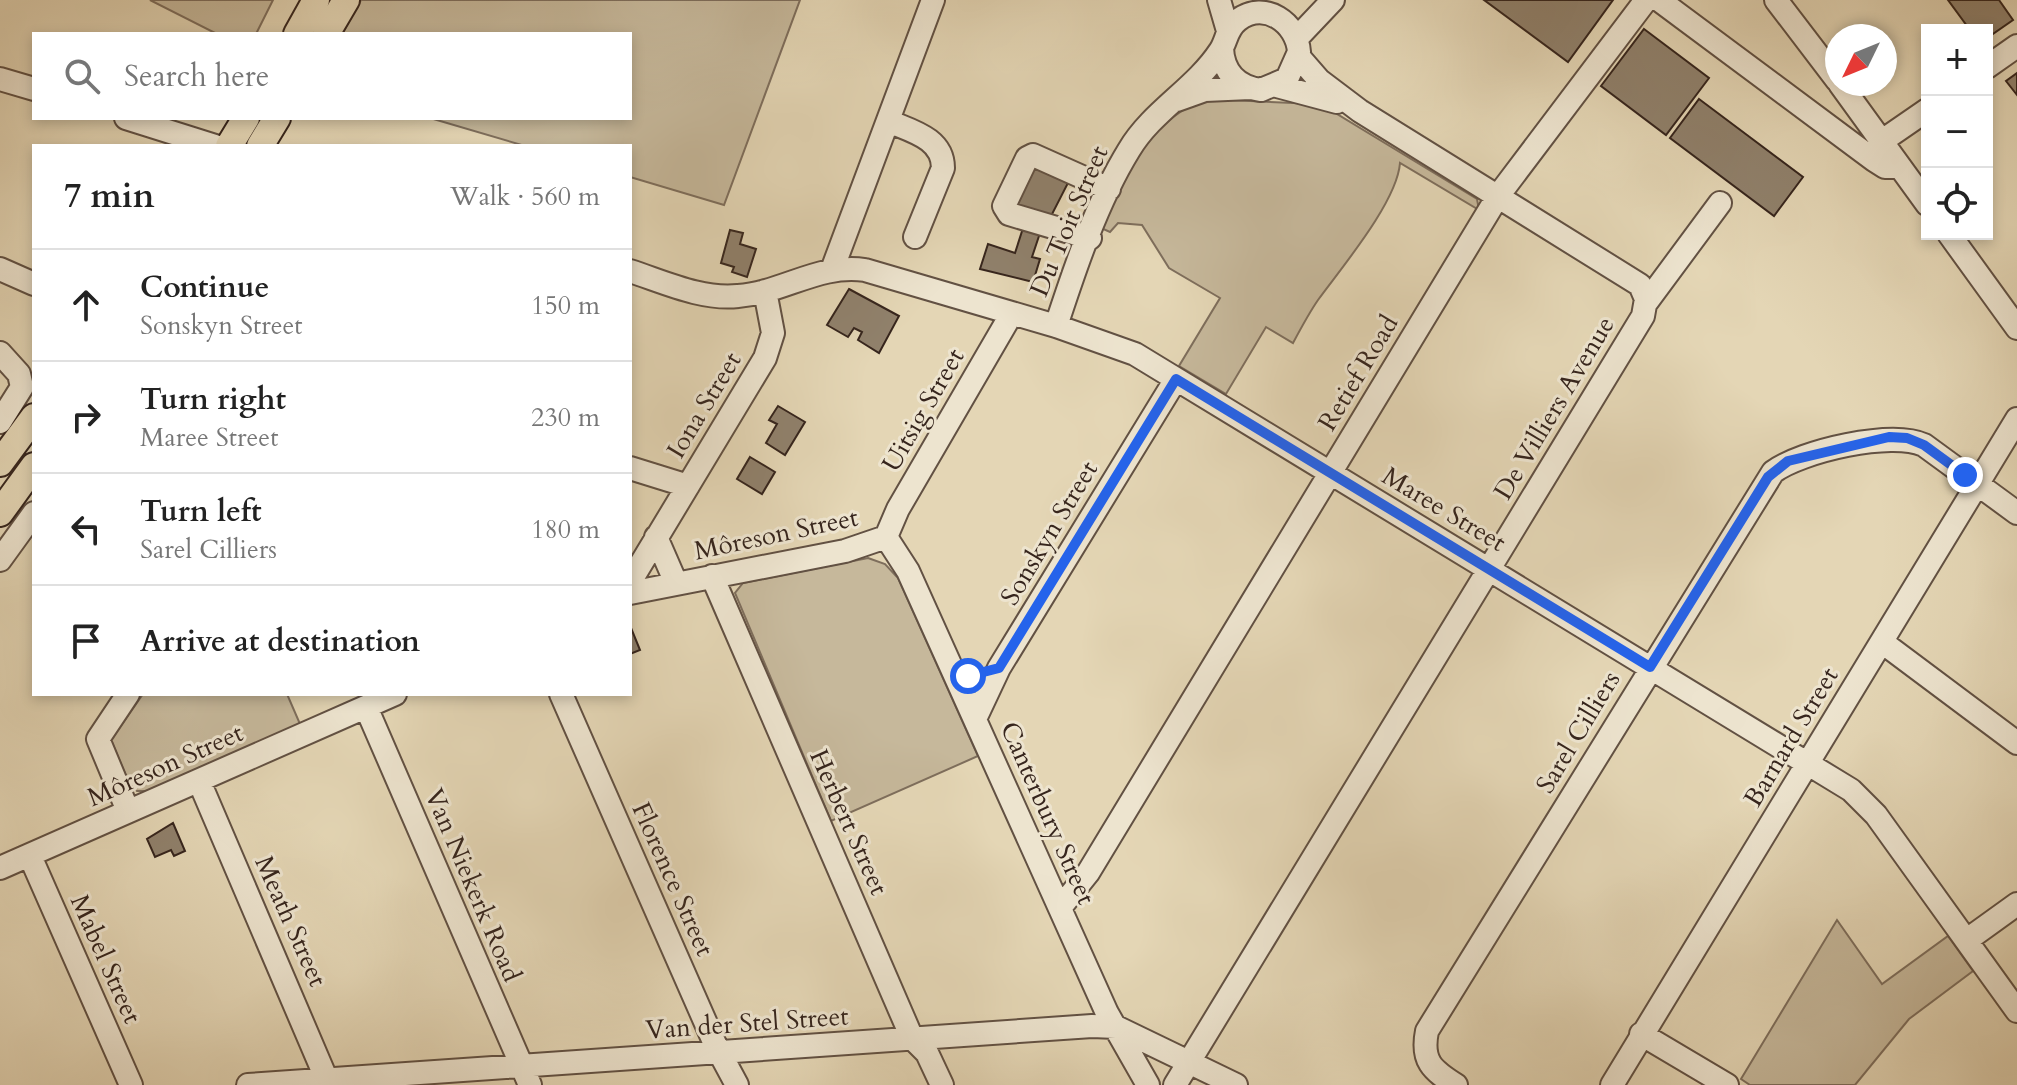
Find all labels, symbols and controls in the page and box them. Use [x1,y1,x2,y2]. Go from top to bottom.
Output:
north arrow [1825,24,1897,96]
map controls [1921,24,1993,240]
button: + [1921,24,1993,96]
search box [32,32,632,120]
icon: search [60,54,104,98]
text: Search here [124,56,269,97]
button: − [1921,96,1993,168]
street label: Du Toit Street [1022,140,1116,302]
button: locate [1921,168,1993,240]
text: 7 min [64,173,155,219]
text: Walk · 560 m [450,179,600,214]
text: Continue [140,267,269,308]
icon: ahead [64,283,108,327]
text: 150 m [531,288,600,323]
text: Sonskyn Street [140,308,303,343]
street label: Retief Road [1310,308,1406,437]
street label: De Villiers Avenue [1485,310,1623,506]
street label: Uitsig Street [874,342,972,478]
street label: Iona Street [658,345,750,465]
text: Turn right [140,379,286,420]
icon: right [64,395,108,439]
text: 230 m [531,400,600,435]
text: Maree Street [140,420,278,455]
street label: Sonskyn Street [992,454,1106,612]
route end [1947,457,1983,493]
street label: Maree Street [1376,458,1512,560]
text: Turn left [140,491,262,532]
street label: Môreson Street [691,500,861,568]
icon: left [64,507,108,551]
text: 180 m [531,512,600,547]
text: Sarel Cilliers [140,532,277,567]
icon: arrive [64,619,108,663]
text: Arrive at destination [140,621,420,662]
route start [950,658,986,694]
street label: Barnard Street [1736,661,1846,813]
street label: Sarel Cilliers [1528,664,1628,800]
street label: Môreson Street [82,715,248,815]
street label: Canterbury Street [992,716,1104,910]
street label: Herbert Street [801,744,897,900]
street label: Van Niekerk Road [417,783,530,987]
street label: Florence Street [624,797,722,961]
street label: Meath Street [247,850,335,992]
street label: Mabel Street [62,889,150,1029]
street label: Van der Stel Street [644,998,850,1048]

